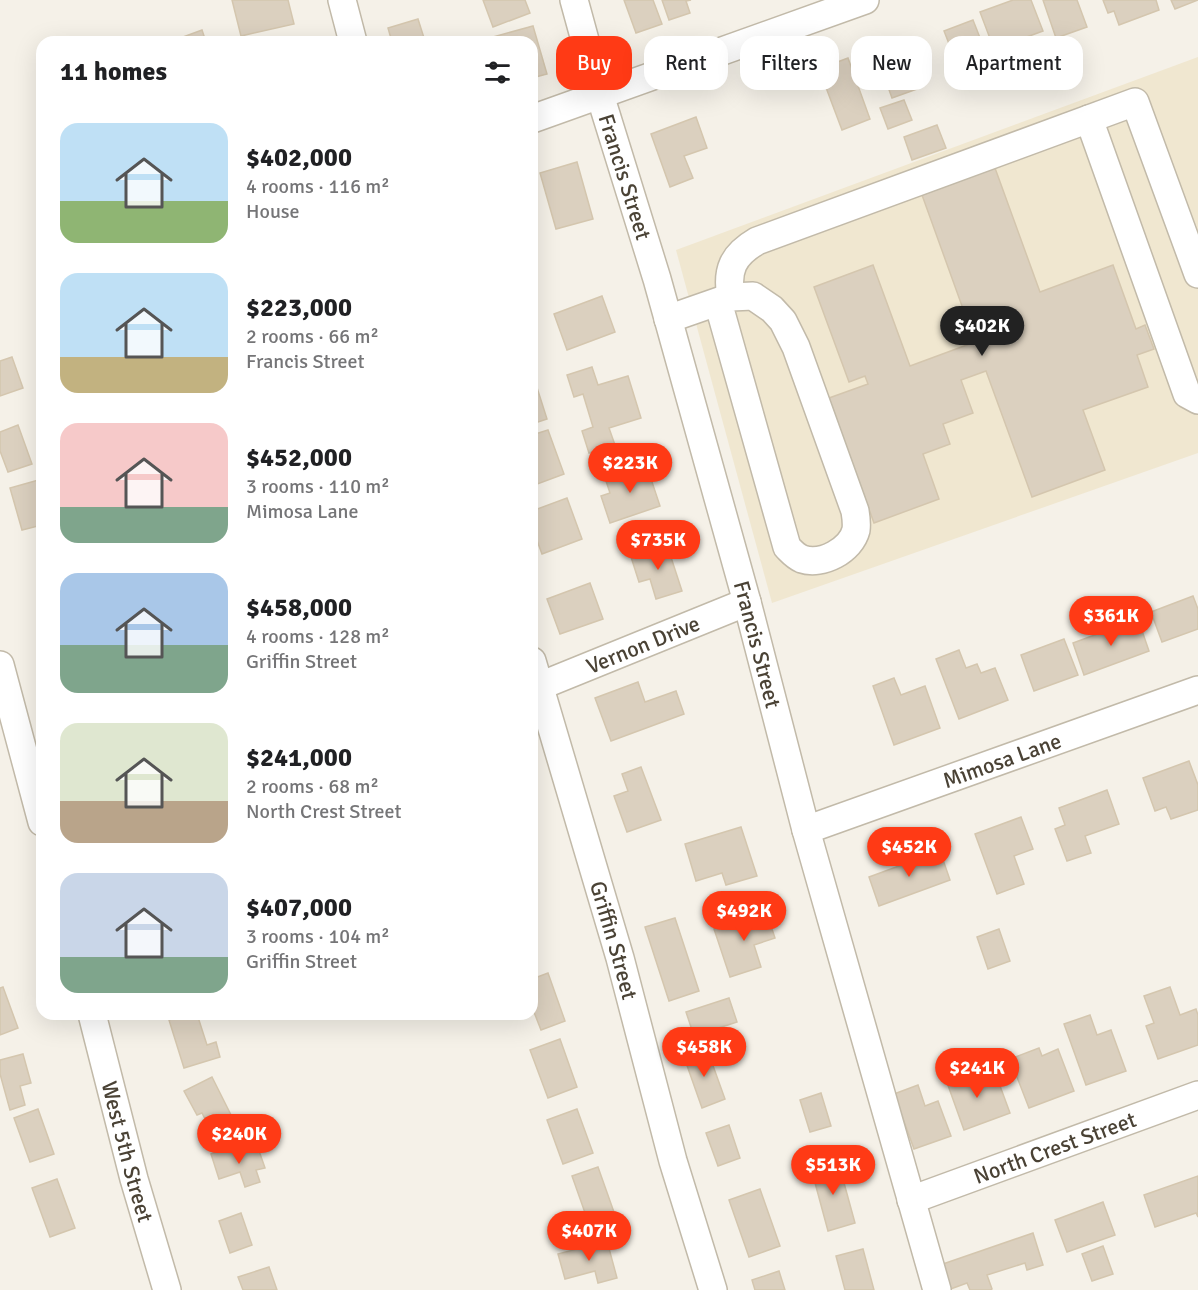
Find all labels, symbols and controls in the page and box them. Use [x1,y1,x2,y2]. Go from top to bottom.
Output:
chip: Buy [556,36,632,90]
chip: Rent [644,36,728,90]
chip: Filters [740,36,839,90]
chip: New [851,36,932,90]
chip: Apartment [944,36,1083,90]
text: 11 homes [60,56,167,88]
icon: filters [481,56,514,89]
street label: Francis Street [593,110,658,243]
text: $402,000 [246,142,352,174]
icon: home [108,147,180,219]
text: 4 rooms · 116 m² [246,174,390,199]
text: House [246,199,300,224]
text: $223,000 [246,292,352,324]
icon: home [108,297,180,369]
pin: $402K [940,306,1024,357]
text: $402K [954,313,1010,338]
text: 2 rooms · 66 m² [246,324,379,349]
text: Francis Street [246,349,365,374]
text: $452,000 [246,442,352,474]
pin: $223K [588,443,672,494]
icon: home [108,447,180,519]
text: $223K [602,450,658,475]
text: 3 rooms · 110 m² [246,474,390,499]
text: Mimosa Lane [246,499,359,524]
pin: $735K [616,520,700,571]
text: $735K [630,527,686,552]
street label: Francis Street [728,578,787,711]
text: $458,000 [246,592,352,624]
pin: $361K [1069,596,1153,647]
icon: home [108,597,180,669]
text: $361K [1083,603,1139,628]
street label: Vernon Drive [582,609,704,679]
text: 4 rooms · 128 m² [246,624,390,649]
text: Griffin Street [246,649,357,674]
street label: Mimosa Lane [939,727,1065,794]
text: $241,000 [246,742,352,774]
icon: home [108,747,180,819]
text: 2 rooms · 68 m² [246,774,379,799]
text: North Crest Street [246,799,401,824]
pin: $452K [867,827,951,878]
text: $452K [881,834,937,859]
street label: Griffin Street [584,878,644,1003]
pin: $492K [702,891,786,942]
text: $407,000 [246,892,352,924]
icon: home [108,897,180,969]
text: $492K [716,898,772,923]
text: 3 rooms · 104 m² [246,924,390,949]
text: Griffin Street [246,949,357,974]
pin: $458K [662,1027,746,1078]
text: $458K [676,1034,732,1059]
pin: $241K [935,1048,1019,1099]
text: $241K [949,1055,1005,1080]
street label: West 5th Street [96,1078,160,1225]
street label: North Crest Street [970,1105,1140,1189]
pin: $240K [197,1114,281,1165]
text: $240K [211,1121,267,1146]
pin: $513K [791,1145,875,1196]
text: $513K [805,1152,861,1177]
pin: $407K [547,1211,631,1262]
text: $407K [561,1218,617,1243]

